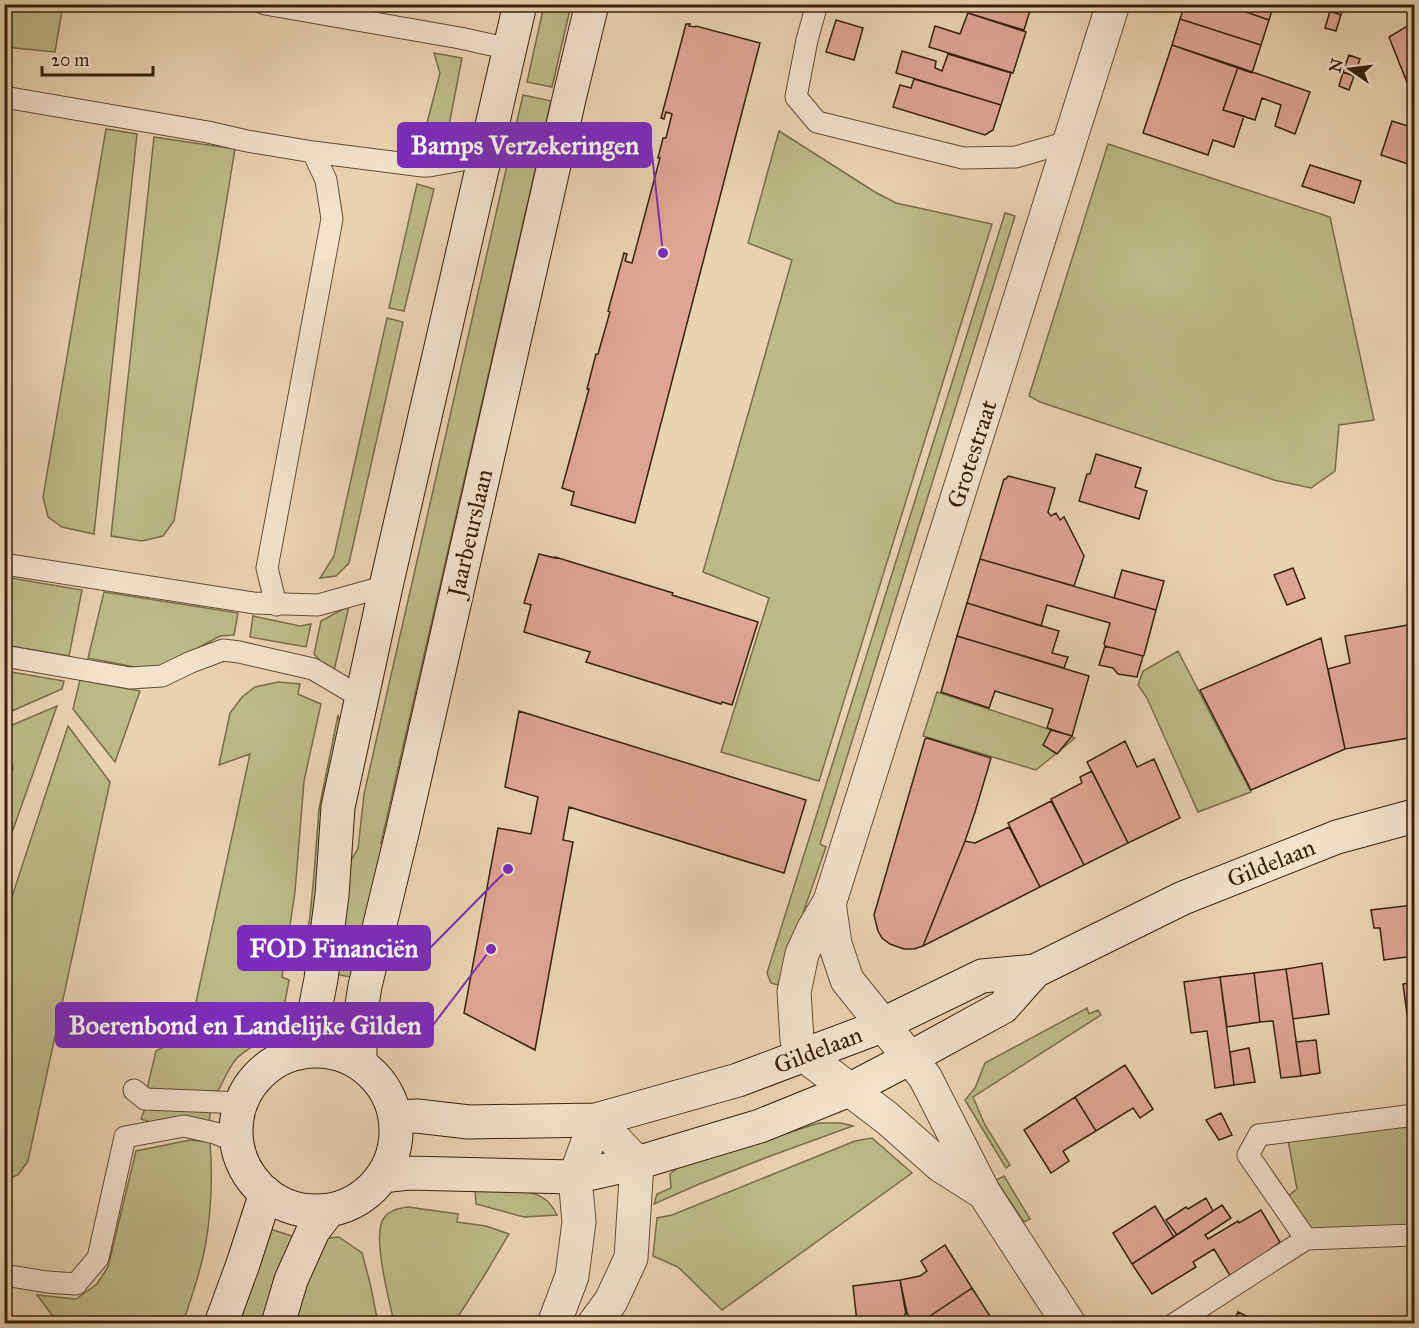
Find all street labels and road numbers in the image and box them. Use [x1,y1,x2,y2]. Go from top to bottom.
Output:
street label: Grotestraat [940,396,1004,512]
street label: Jaarbeurslaan [440,466,499,603]
street label: Gildelaan [1223,832,1319,894]
street label: Gildelaan [770,1019,866,1081]

